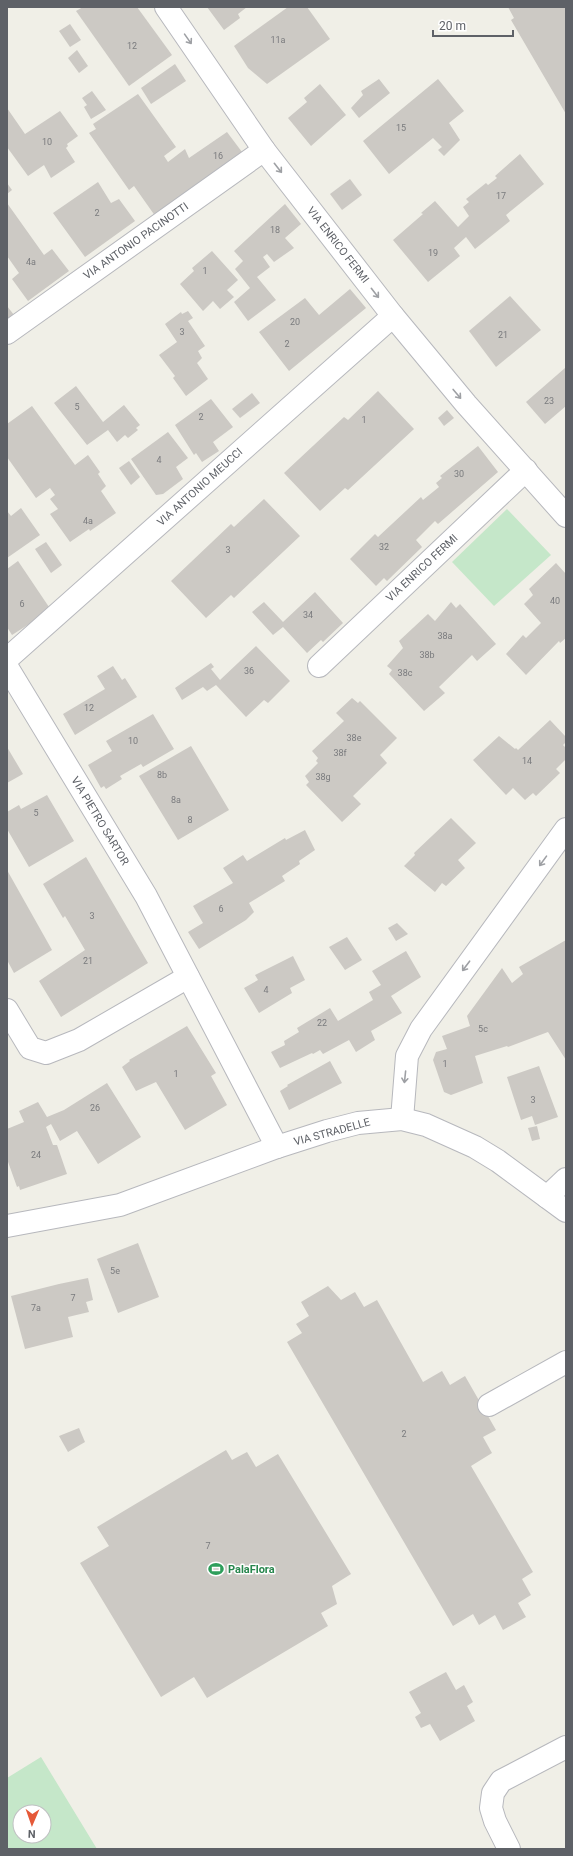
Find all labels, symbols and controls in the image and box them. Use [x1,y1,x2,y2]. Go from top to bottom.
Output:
scale bar [433,12,513,38]
text: 20 m [439,19,466,33]
one-way arrow [184,33,192,44]
house number: 11a [270,35,286,45]
house number: 12 [127,41,137,51]
house number: 15 [396,123,406,133]
house number: 10 [42,137,52,147]
house number: 16 [213,151,223,161]
one-way arrow [274,163,283,174]
house number: 17 [496,191,506,201]
street label: VIA ANTONIO PACINOTTI [81,200,191,282]
street label: VIA ENRICO FERMI [304,204,372,286]
house number: 2 [94,208,100,218]
house number: 18 [270,225,280,235]
house number: 19 [428,248,438,258]
house number: 4a [26,257,36,267]
house number: 1 [202,266,208,276]
one-way arrow [371,288,379,299]
house number: 20 [290,317,300,327]
house number: 3 [179,327,185,337]
house number: 21 [498,330,508,340]
house number: 2 [284,339,290,349]
one-way arrow [453,389,462,399]
house number: 23 [544,396,554,406]
house number: 5 [74,402,80,412]
house number: 2 [198,412,204,422]
house number: 1 [361,415,367,425]
street label: VIA ANTONIO MEUCCI [155,445,245,529]
house number: 4 [156,455,162,465]
house number: 30 [454,469,464,479]
house number: 4a [83,516,93,526]
street label: VIA ENRICO FERMI [384,532,460,604]
house number: 32 [379,542,389,552]
house number: 3 [225,545,231,555]
house number: 40 [550,596,560,606]
house number: 6 [19,599,25,609]
house number: 34 [303,610,313,620]
house number: 38a [437,631,453,641]
house number: 38b [419,650,435,660]
house number: 36 [244,666,254,676]
house number: 38c [398,668,413,678]
house number: 12 [84,703,94,713]
house number: 38e [347,733,362,743]
house number: 10 [128,736,138,746]
house number: 38f [333,748,347,758]
house number: 14 [522,756,532,766]
house number: 8b [157,770,167,780]
house number: 38g [315,772,331,782]
street label: VIA PIETRO SARTOR [68,774,132,868]
house number: 8a [171,795,181,805]
house number: 5 [33,808,39,818]
house number: 8 [187,815,193,825]
one-way arrow [539,855,547,866]
house number: 6 [218,904,224,914]
house number: 3 [89,911,95,921]
house number: 21 [83,956,93,966]
one-way arrow [462,960,471,971]
house number: 4 [263,985,269,995]
house number: 22 [317,1018,327,1028]
house number: 5c [478,1024,488,1034]
house number: 1 [442,1059,448,1069]
house number: 1 [173,1069,179,1079]
one-way arrow [401,1070,408,1083]
house number: 3 [530,1095,536,1105]
house number: 26 [90,1103,100,1113]
street label: VIA STRADELLE [292,1116,372,1148]
house number: 24 [31,1150,41,1160]
house number: 5e [110,1266,120,1276]
house number: 7 [70,1293,76,1303]
house number: 7a [31,1303,41,1313]
house number: 2 [401,1429,407,1439]
house number: 7 [205,1541,211,1551]
sports icon: PalaFlora [207,1560,225,1578]
place label: PalaFlora [228,1563,275,1576]
north arrow [12,1804,52,1844]
text: N [27,1827,36,1840]

